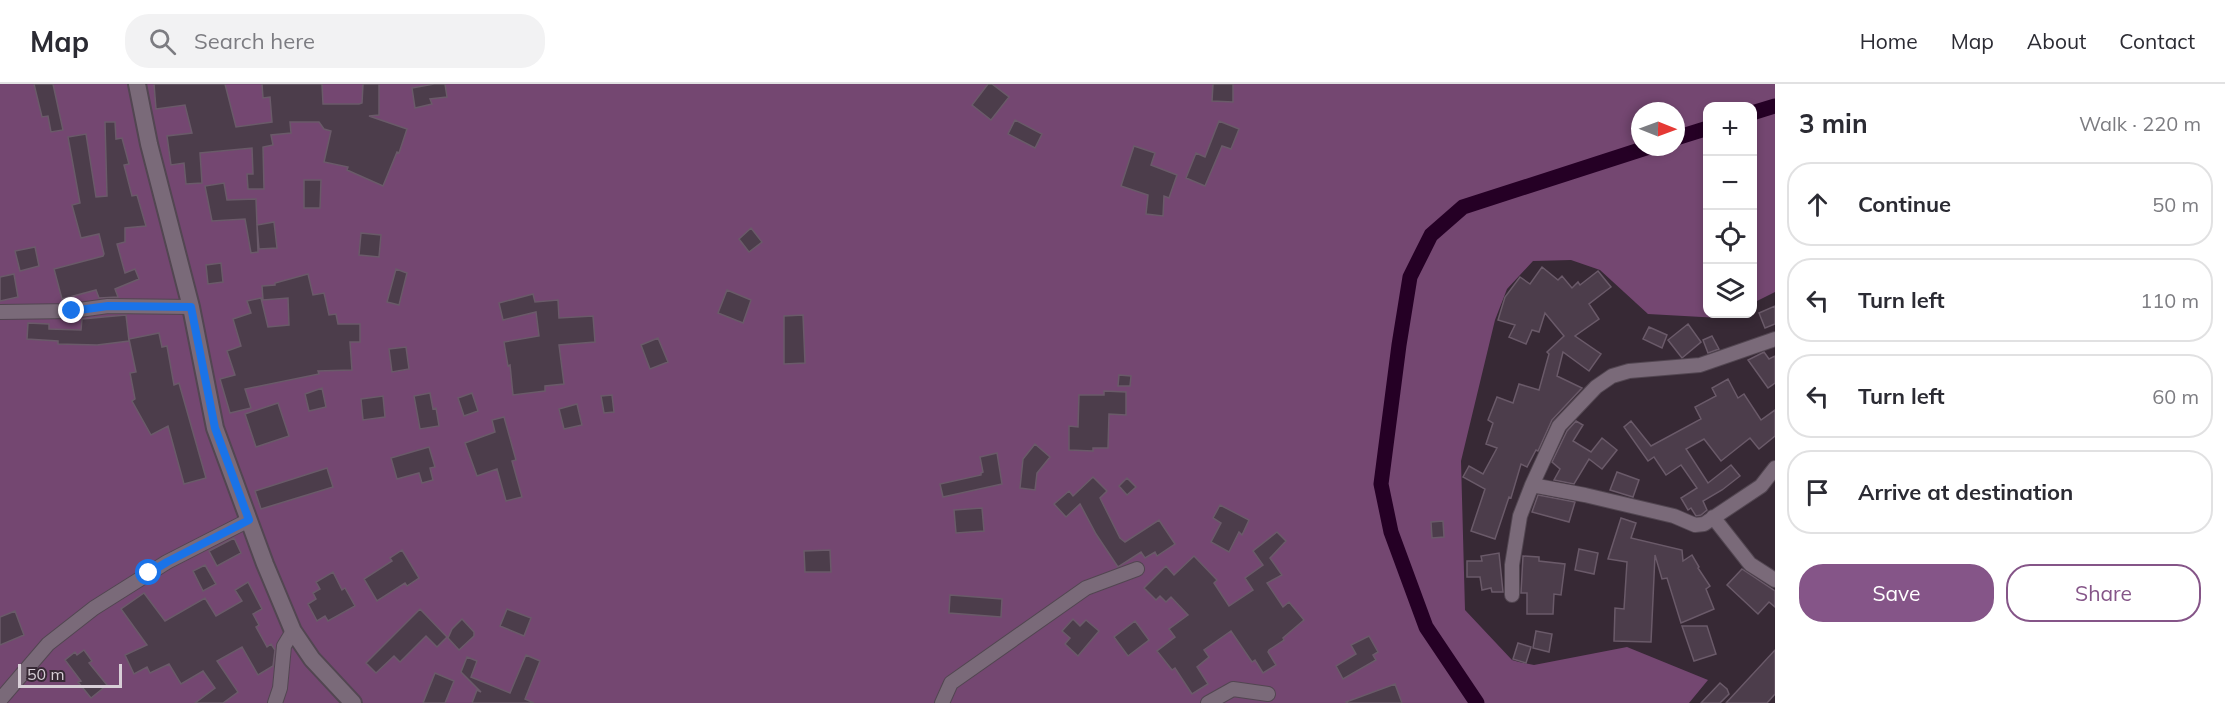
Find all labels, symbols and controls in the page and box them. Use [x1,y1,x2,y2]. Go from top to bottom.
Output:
search box [125,14,545,68]
text: Map [30,24,89,59]
icon: search [146,25,179,58]
text: Search here [194,27,315,55]
text: Home [1860,28,1918,54]
text: Map [1951,28,1994,54]
text: About [2027,28,2086,54]
text: Contact [2119,28,2195,54]
north arrow [1631,102,1685,156]
map controls [1703,102,1757,318]
button: + [1703,102,1757,156]
text: 3 min [1799,107,1868,140]
text: Walk · 220 m [2079,111,2201,136]
button: − [1703,156,1757,210]
icon: ahead [1801,188,1834,221]
text: Continue [1858,190,1951,218]
text: 50 m [2152,192,2199,217]
button: locate [1703,210,1757,264]
button: layers [1703,264,1757,318]
icon: left [1801,284,1834,317]
text: Turn left [1858,286,1945,314]
text: 110 m [2140,288,2199,313]
route end [58,297,84,323]
icon: left [1801,380,1834,413]
text: Turn left [1858,382,1945,410]
text: 60 m [2152,384,2199,409]
icon: arrive [1801,476,1834,509]
text: Arrive at destination [1858,478,2073,506]
route start [135,559,161,585]
button: Save [1799,564,1994,622]
button: Share [2006,564,2201,622]
scale bar [18,661,122,688]
text: 50 m [27,664,64,684]

